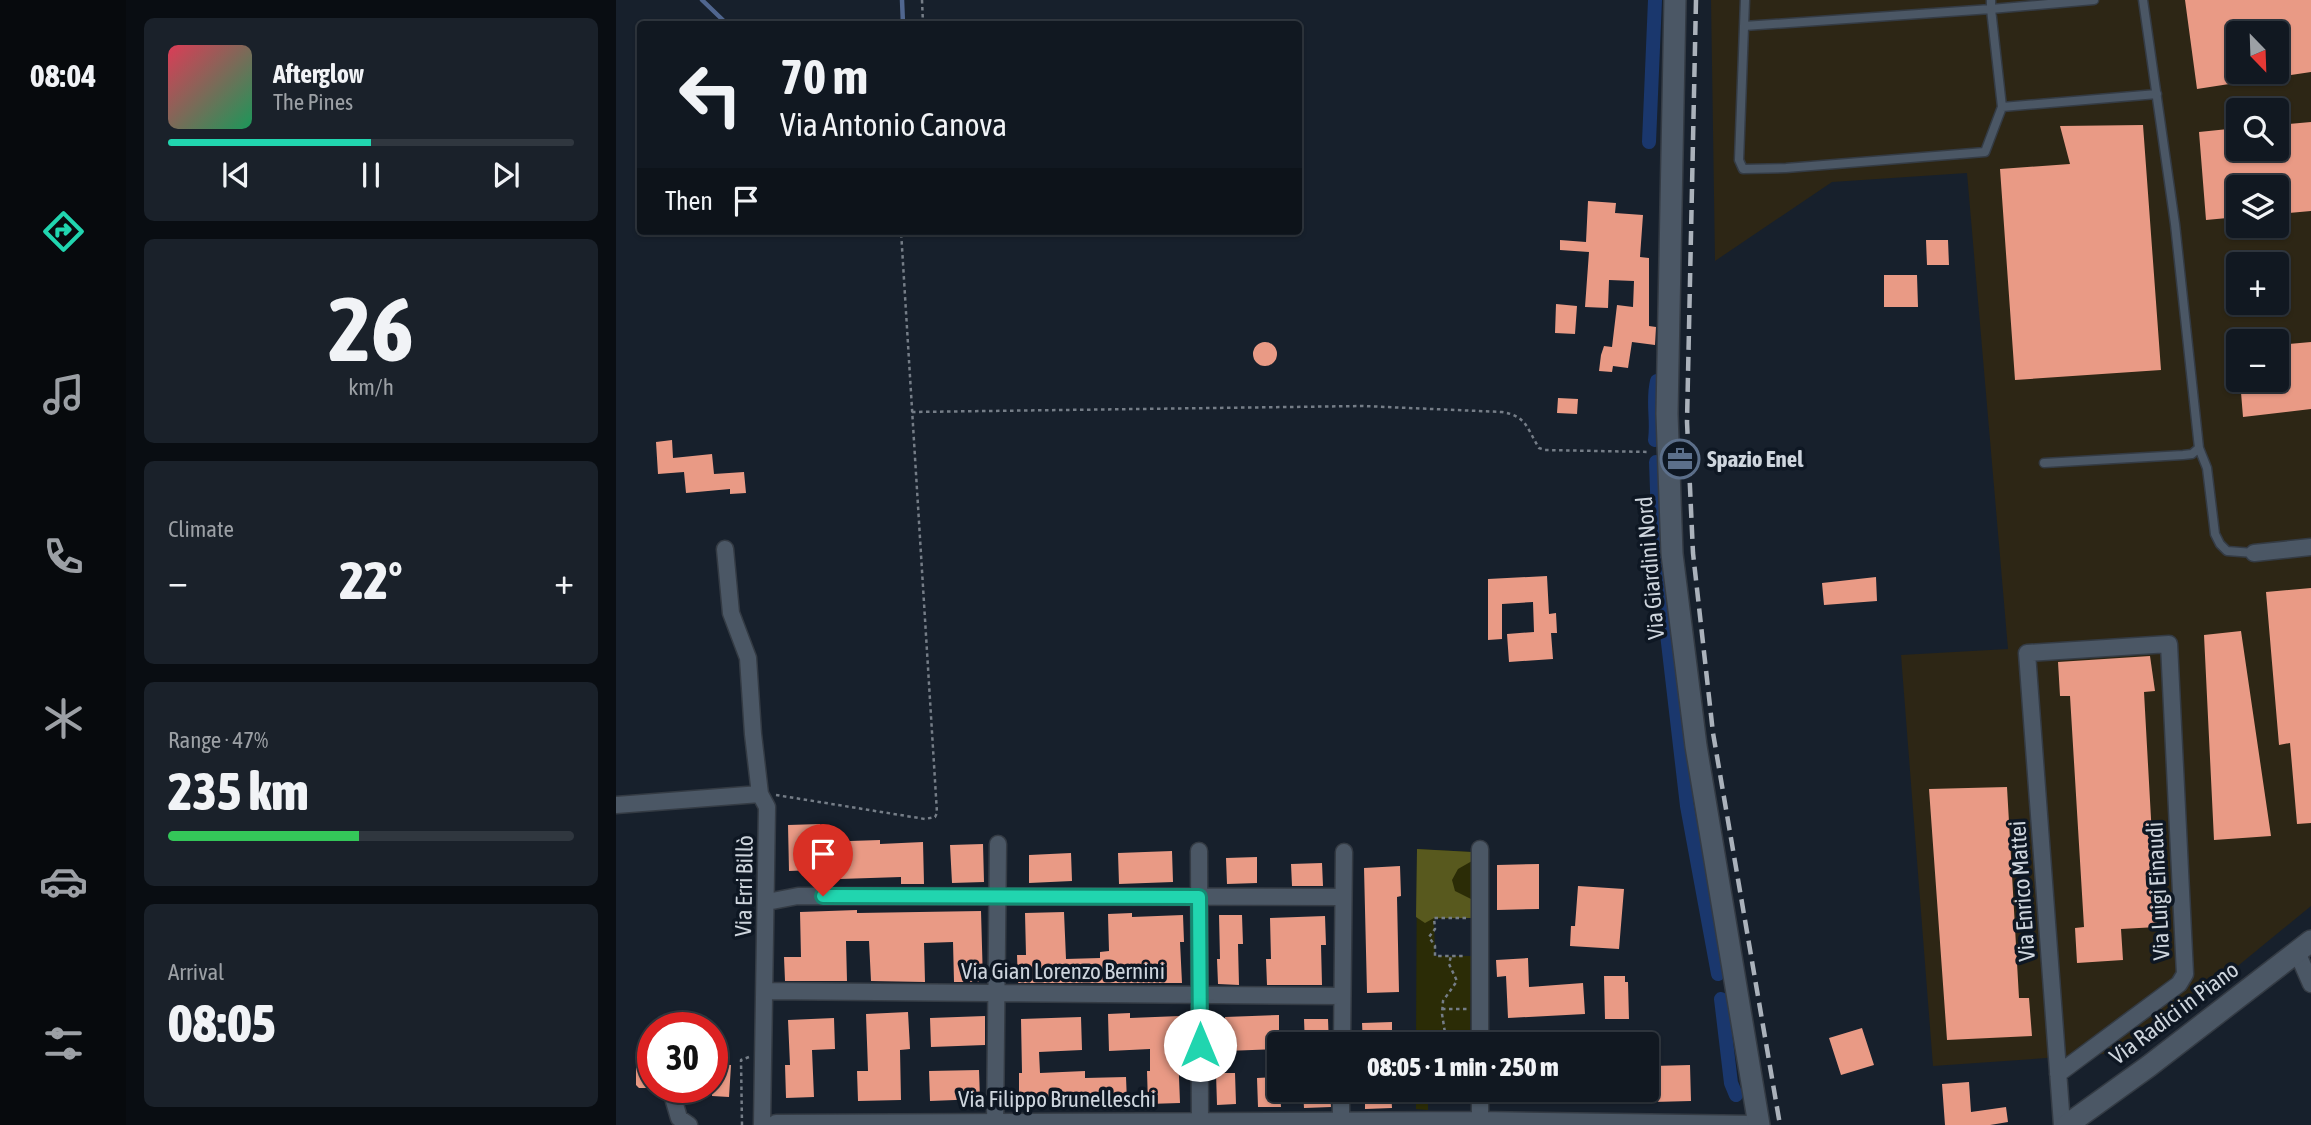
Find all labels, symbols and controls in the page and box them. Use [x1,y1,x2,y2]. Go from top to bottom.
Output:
north arrow [2226,21,2289,84]
map controls [2226,21,2289,392]
text: 70 m [780,48,868,104]
icon: left [665,49,756,140]
text: 08:04 [30,57,96,94]
text: Afterglow [273,59,364,89]
text: The Pines [273,89,353,115]
button: search [2226,98,2289,161]
text: Via Antonio Canova [780,106,1007,143]
icon: previous [217,156,255,194]
icon: pause [352,156,390,194]
icon: next [487,156,525,194]
button: layers [2226,175,2289,238]
icon: arrive [727,182,765,220]
text: Then [665,186,713,216]
icon: directions [39,207,88,256]
button: + [2226,252,2289,315]
text: 26 [328,276,414,380]
button: − [2226,329,2289,392]
icon: music [39,370,88,419]
text: km/h [348,374,394,400]
office icon: Spazio Enel [1659,438,1701,480]
place label: Spazio Enel [1707,446,1804,472]
street label: Via Giardini Nord [1631,496,1669,640]
text: Climate [168,516,234,542]
icon: phone [39,532,88,581]
text: 22° [339,550,403,610]
text: − [168,559,188,602]
text: + [554,559,574,602]
icon: climate [39,694,88,743]
text: Range · 47% [168,727,268,753]
text: 235 km [168,761,309,821]
street label: Via Enrico Mattei [2004,820,2040,962]
street label: Via Luigi Einaudi [2141,821,2175,961]
pin [793,824,853,896]
street label: Via Erri Billò [730,835,758,937]
icon: arrive [804,835,842,873]
icon: car [39,857,88,906]
street label: Via Radici in Piano [2105,956,2243,1070]
street label: Via Gian Lorenzo Bernini [961,958,1165,984]
text: Arrival [168,959,224,985]
text: 08:05 [168,993,276,1053]
position arrow [1163,1008,1237,1082]
speed limit sign: 30 [637,1012,728,1103]
icon: filters [39,1019,88,1068]
text: 08:05 · 1 min · 250 m [1367,1052,1559,1082]
street label: Via Filippo Brunelleschi [958,1086,1156,1112]

